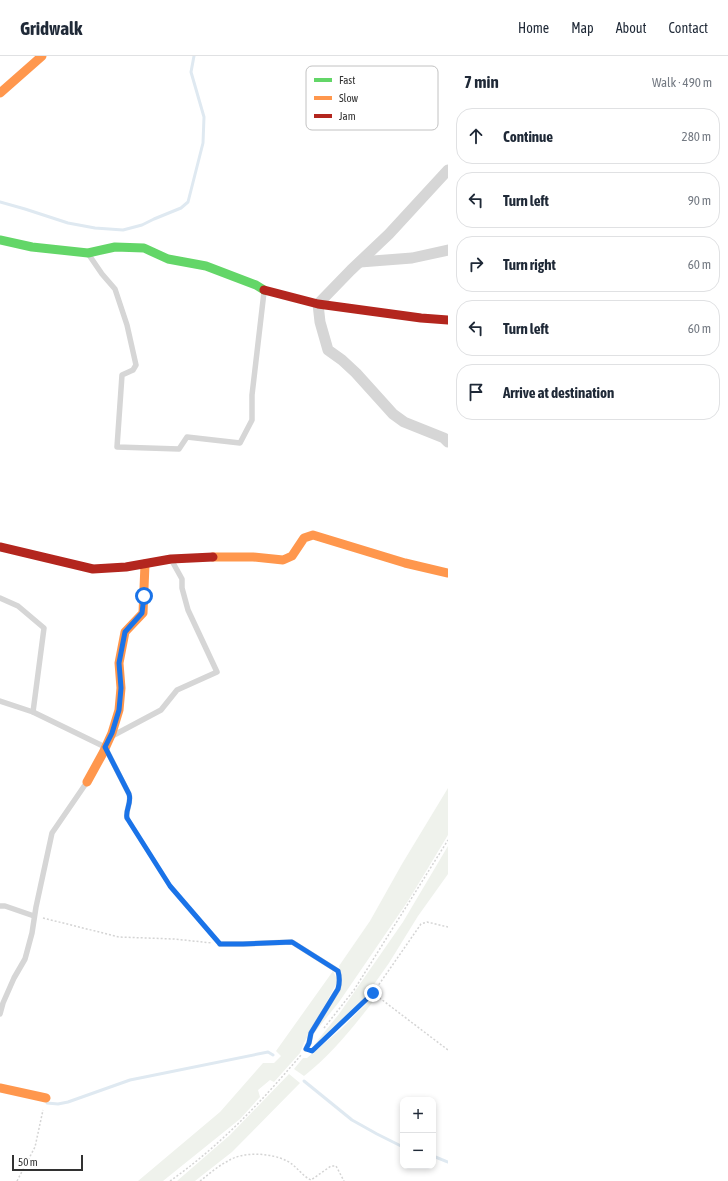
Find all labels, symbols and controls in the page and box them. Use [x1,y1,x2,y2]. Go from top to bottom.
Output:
text: Gridwalk [20,17,82,39]
text: Home [518,20,549,36]
text: Map [571,20,594,36]
text: About [616,20,647,36]
text: Contact [669,20,708,36]
legend [306,66,438,130]
text: 7 min [464,72,499,92]
text: Fast [339,74,355,86]
text: Walk · 490 m [652,75,712,90]
text: Slow [339,92,358,104]
text: Jam [339,110,356,122]
icon: ahead [465,125,487,147]
text: Continue [503,128,553,145]
text: 280 m [682,129,711,144]
icon: left [465,189,487,211]
text: Turn left [503,192,549,209]
text: 90 m [688,193,711,208]
icon: right [465,253,487,275]
text: Turn right [503,256,556,273]
text: 60 m [688,257,711,272]
icon: left [465,317,487,339]
text: Turn left [503,320,549,337]
text: 60 m [688,321,711,336]
icon: arrive [465,381,487,403]
text: Arrive at destination [503,384,614,401]
route start [135,587,153,605]
route end [364,984,382,1002]
map controls [400,1097,436,1169]
button: + [400,1097,436,1133]
button: − [400,1133,436,1169]
scale bar [12,1153,83,1172]
text: 50 m [18,1156,38,1168]

